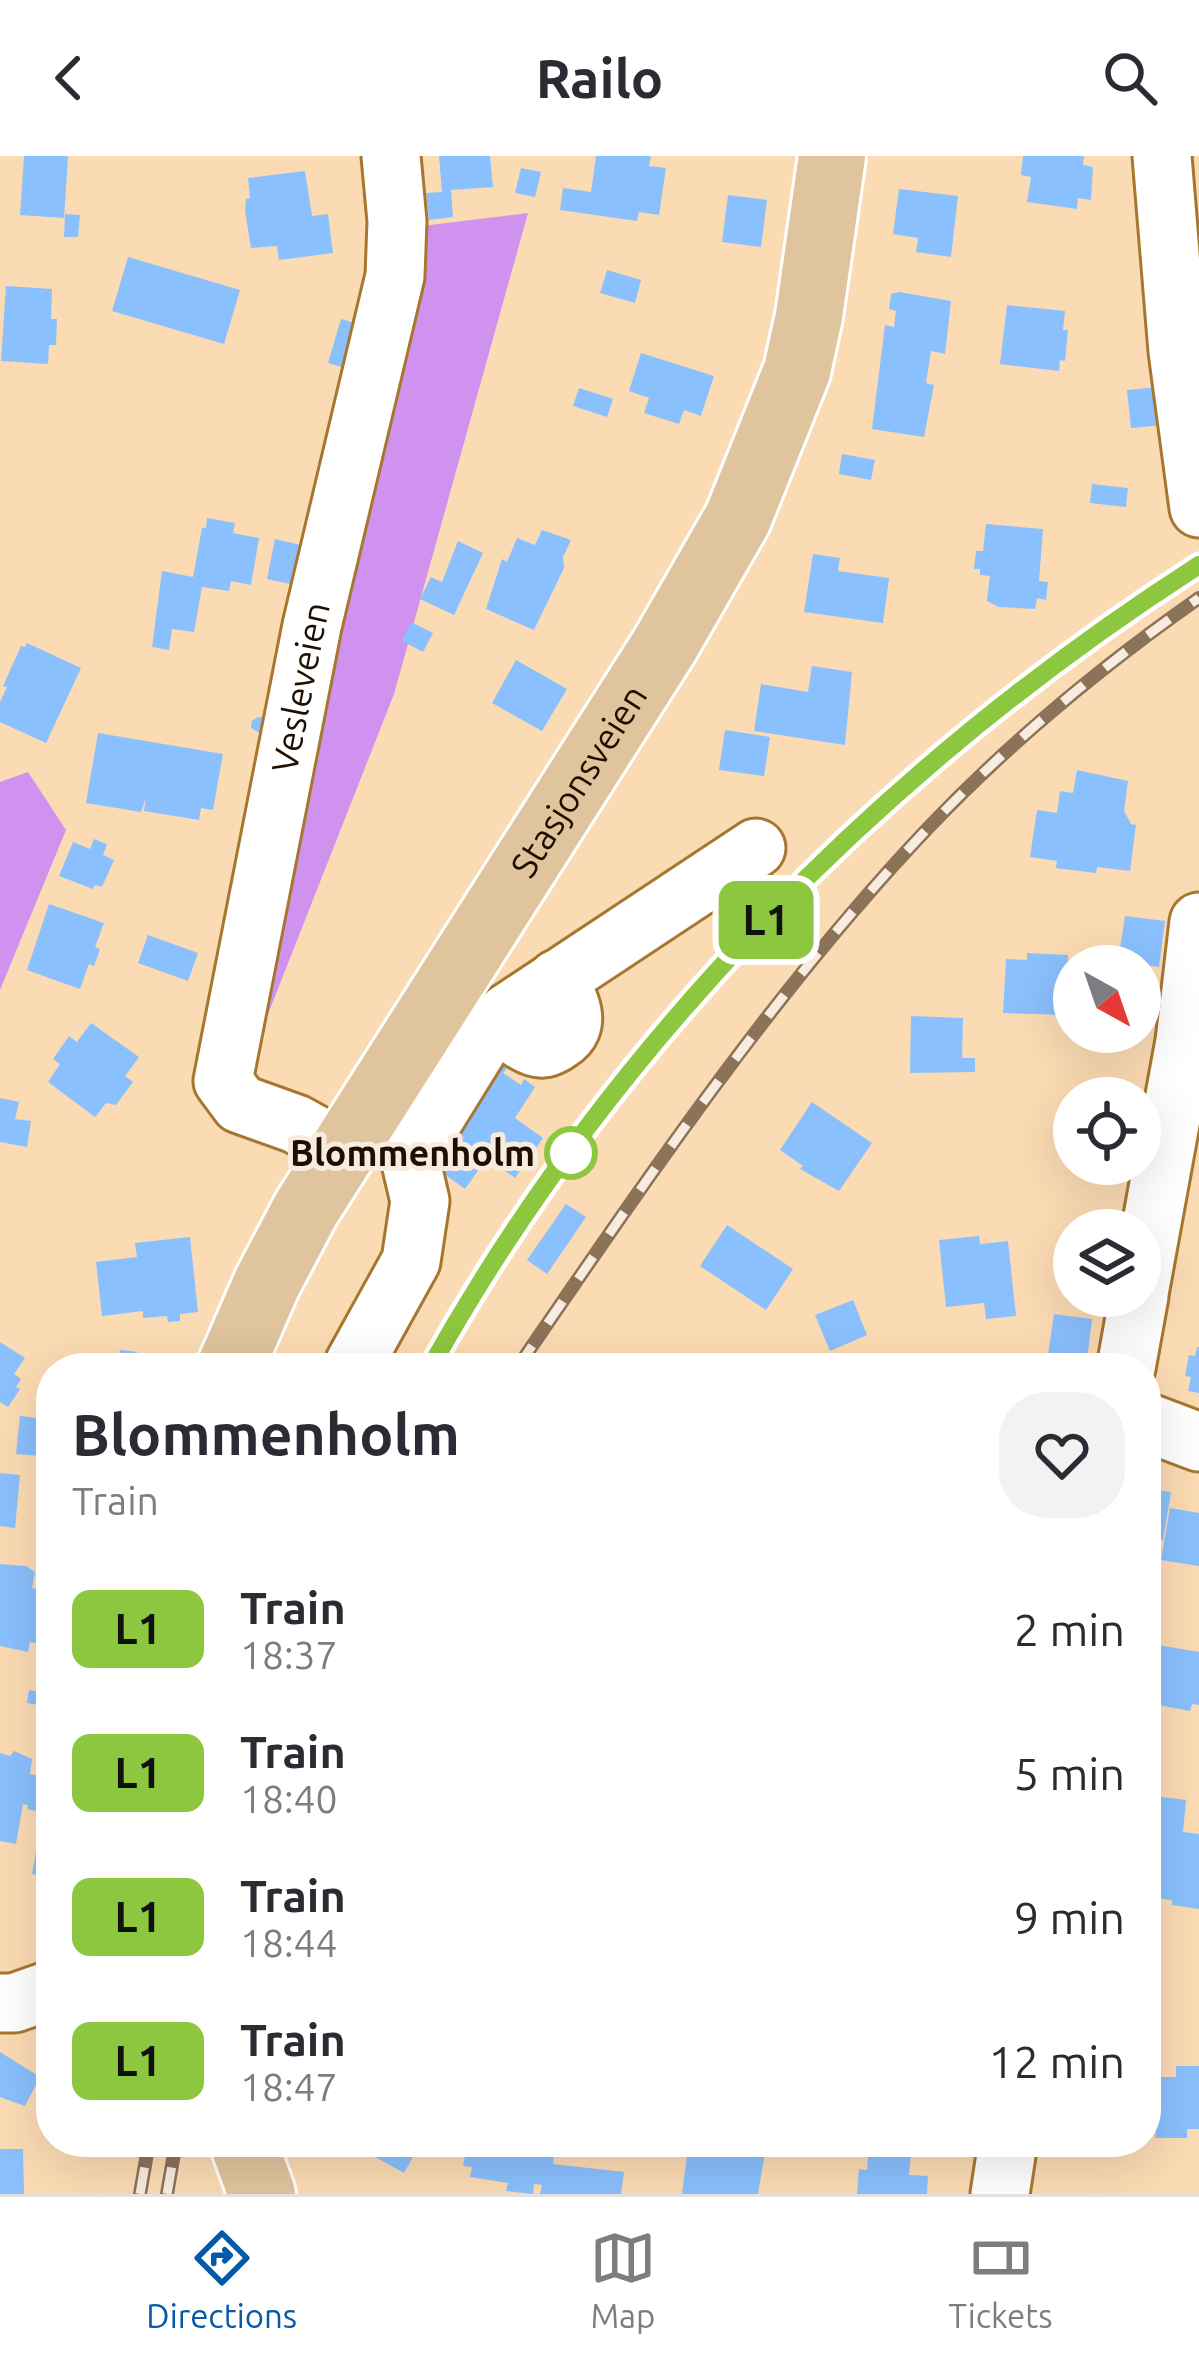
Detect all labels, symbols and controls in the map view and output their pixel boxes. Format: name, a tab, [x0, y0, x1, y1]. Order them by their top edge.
icon: back	[36, 45, 102, 111]
icon: search	[1097, 45, 1163, 111]
text: Railo	[536, 48, 663, 108]
street label: Vesleveien	[263, 598, 337, 776]
street label: Stasjonsveien	[502, 677, 654, 884]
line badge: L1	[712, 881, 820, 959]
text: L1	[743, 896, 789, 943]
north arrow	[1053, 945, 1161, 1053]
map controls	[1053, 945, 1161, 1317]
button: locate	[1053, 1077, 1161, 1185]
marker: Blommenholm	[546, 1128, 596, 1178]
place label: Blommenholm	[290, 1132, 535, 1173]
button: layers	[1053, 1209, 1161, 1317]
button: heart	[999, 1392, 1125, 1518]
text: Blommenholm	[72, 1402, 460, 1466]
text: Train	[72, 1479, 159, 1522]
text: Train	[240, 1582, 346, 1633]
text: 2 min	[1014, 1604, 1125, 1655]
text: L1	[115, 1605, 161, 1652]
text: 18:37	[240, 1633, 338, 1676]
text: Train	[240, 1726, 346, 1777]
text: 5 min	[1014, 1748, 1125, 1799]
text: L1	[115, 1749, 161, 1796]
text: 18:40	[240, 1777, 338, 1820]
text: Train	[240, 1870, 346, 1921]
text: 9 min	[1014, 1892, 1125, 1943]
text: L1	[115, 1893, 161, 1940]
text: 18:44	[240, 1921, 338, 1964]
text: Train	[240, 2014, 346, 2065]
text: 12 min	[988, 2036, 1125, 2087]
text: L1	[115, 2037, 161, 2084]
text: 18:47	[240, 2065, 338, 2108]
tab: Directions	[146, 2225, 297, 2334]
tab: Map	[590, 2225, 656, 2334]
tab: Tickets	[949, 2225, 1053, 2334]

